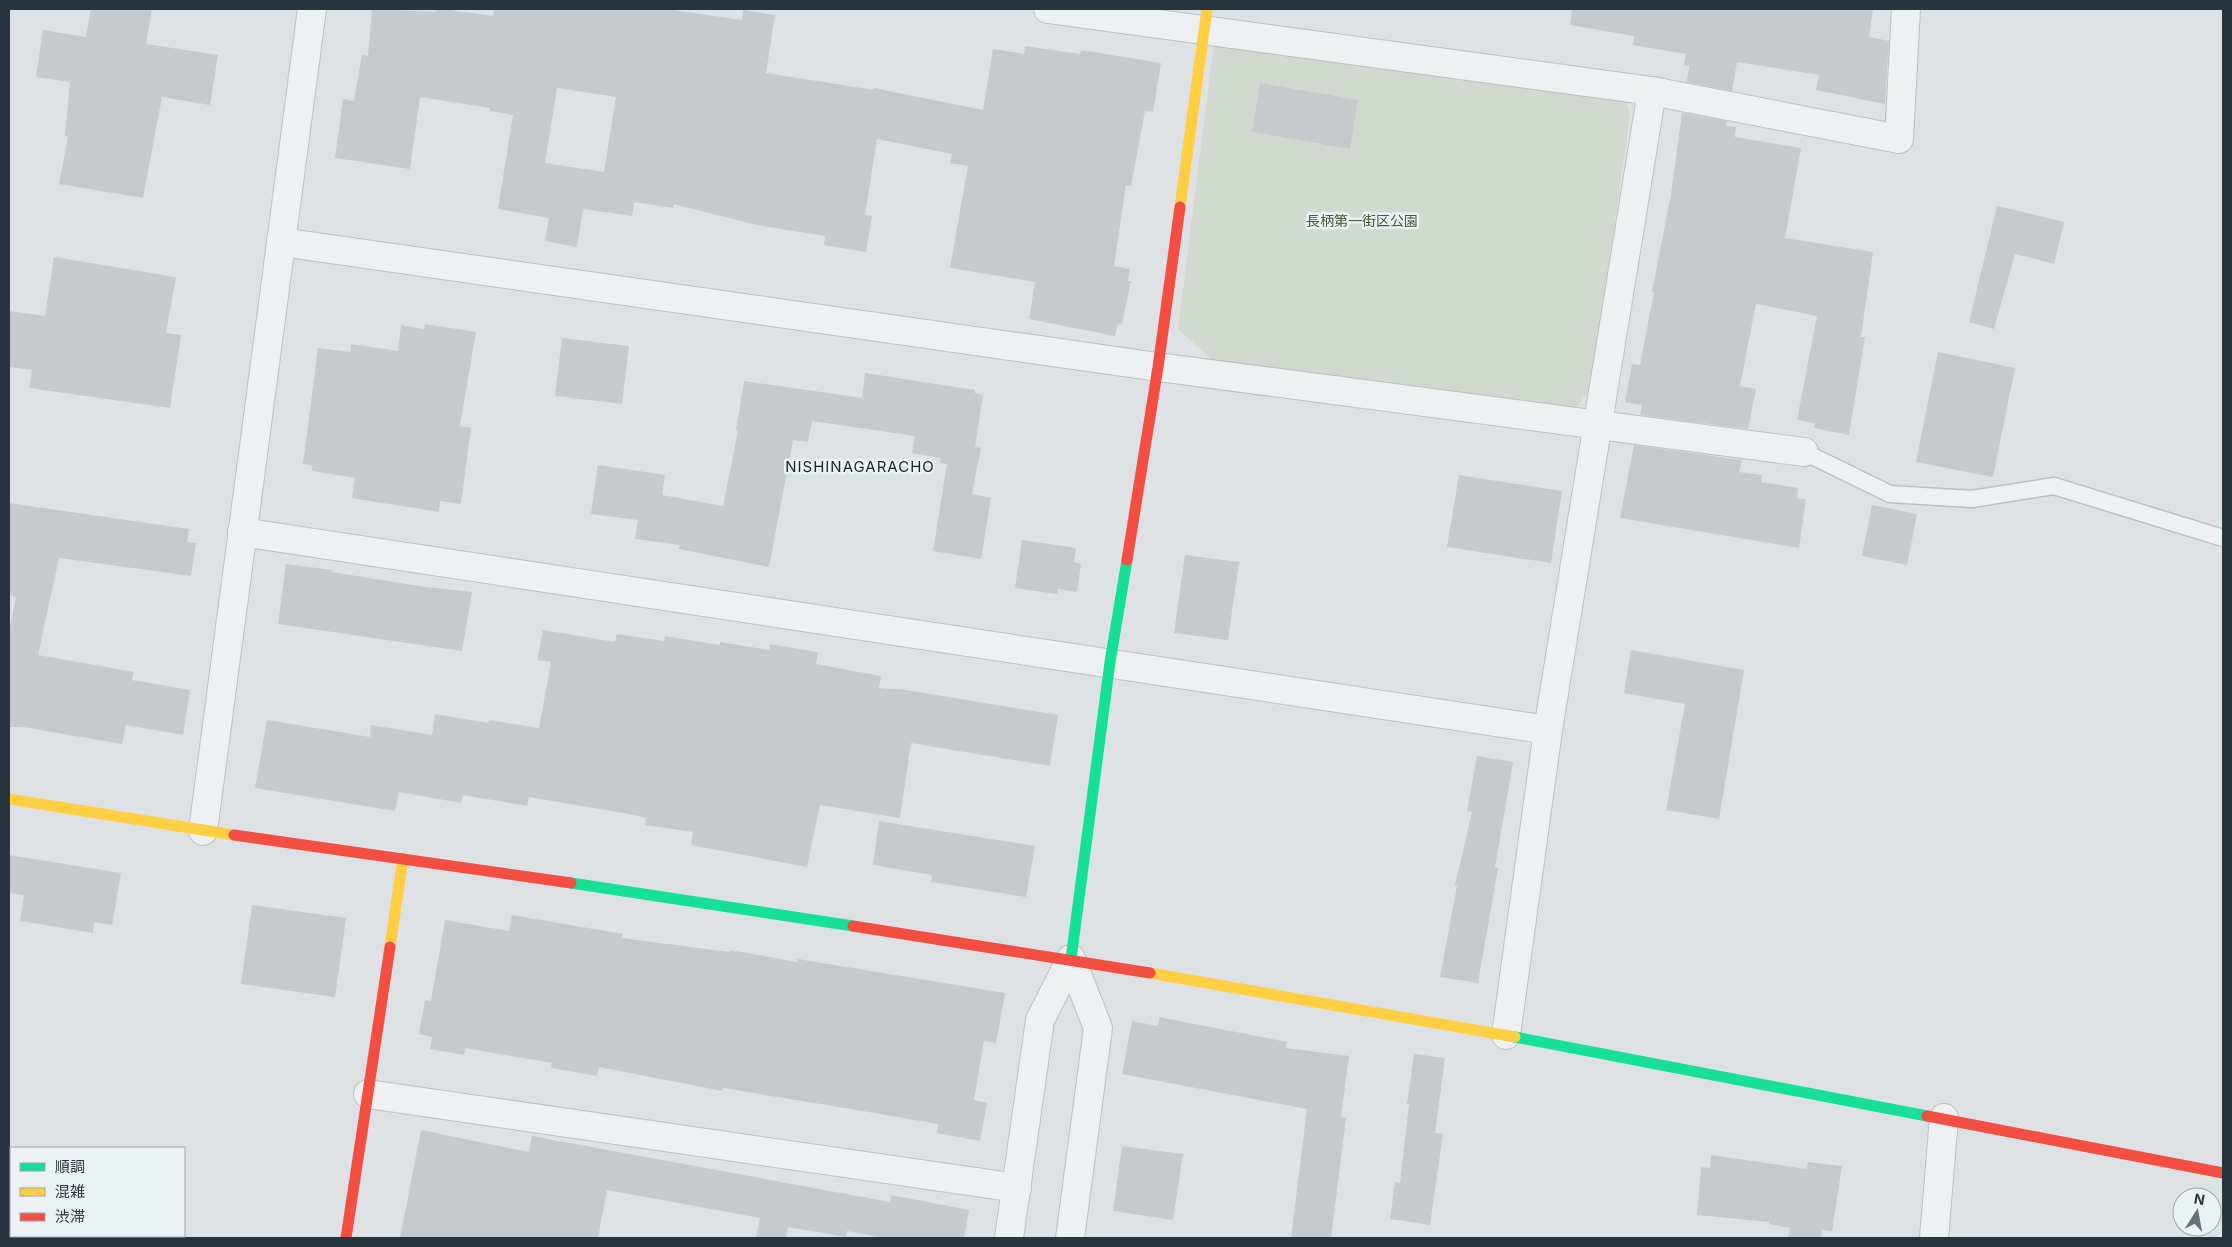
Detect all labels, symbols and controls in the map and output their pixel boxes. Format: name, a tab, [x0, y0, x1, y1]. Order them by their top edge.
park label: 長柄第一街区公園	[1306, 212, 1418, 229]
district label: NISHINAGARACHO	[785, 457, 935, 476]
legend	[10, 1147, 185, 1237]
text: 順調	[55, 1157, 85, 1176]
text: 混雑	[55, 1182, 85, 1201]
north arrow	[2172, 1187, 2222, 1237]
text: N	[2193, 1189, 2206, 1208]
text: 渋滞	[55, 1207, 85, 1226]

